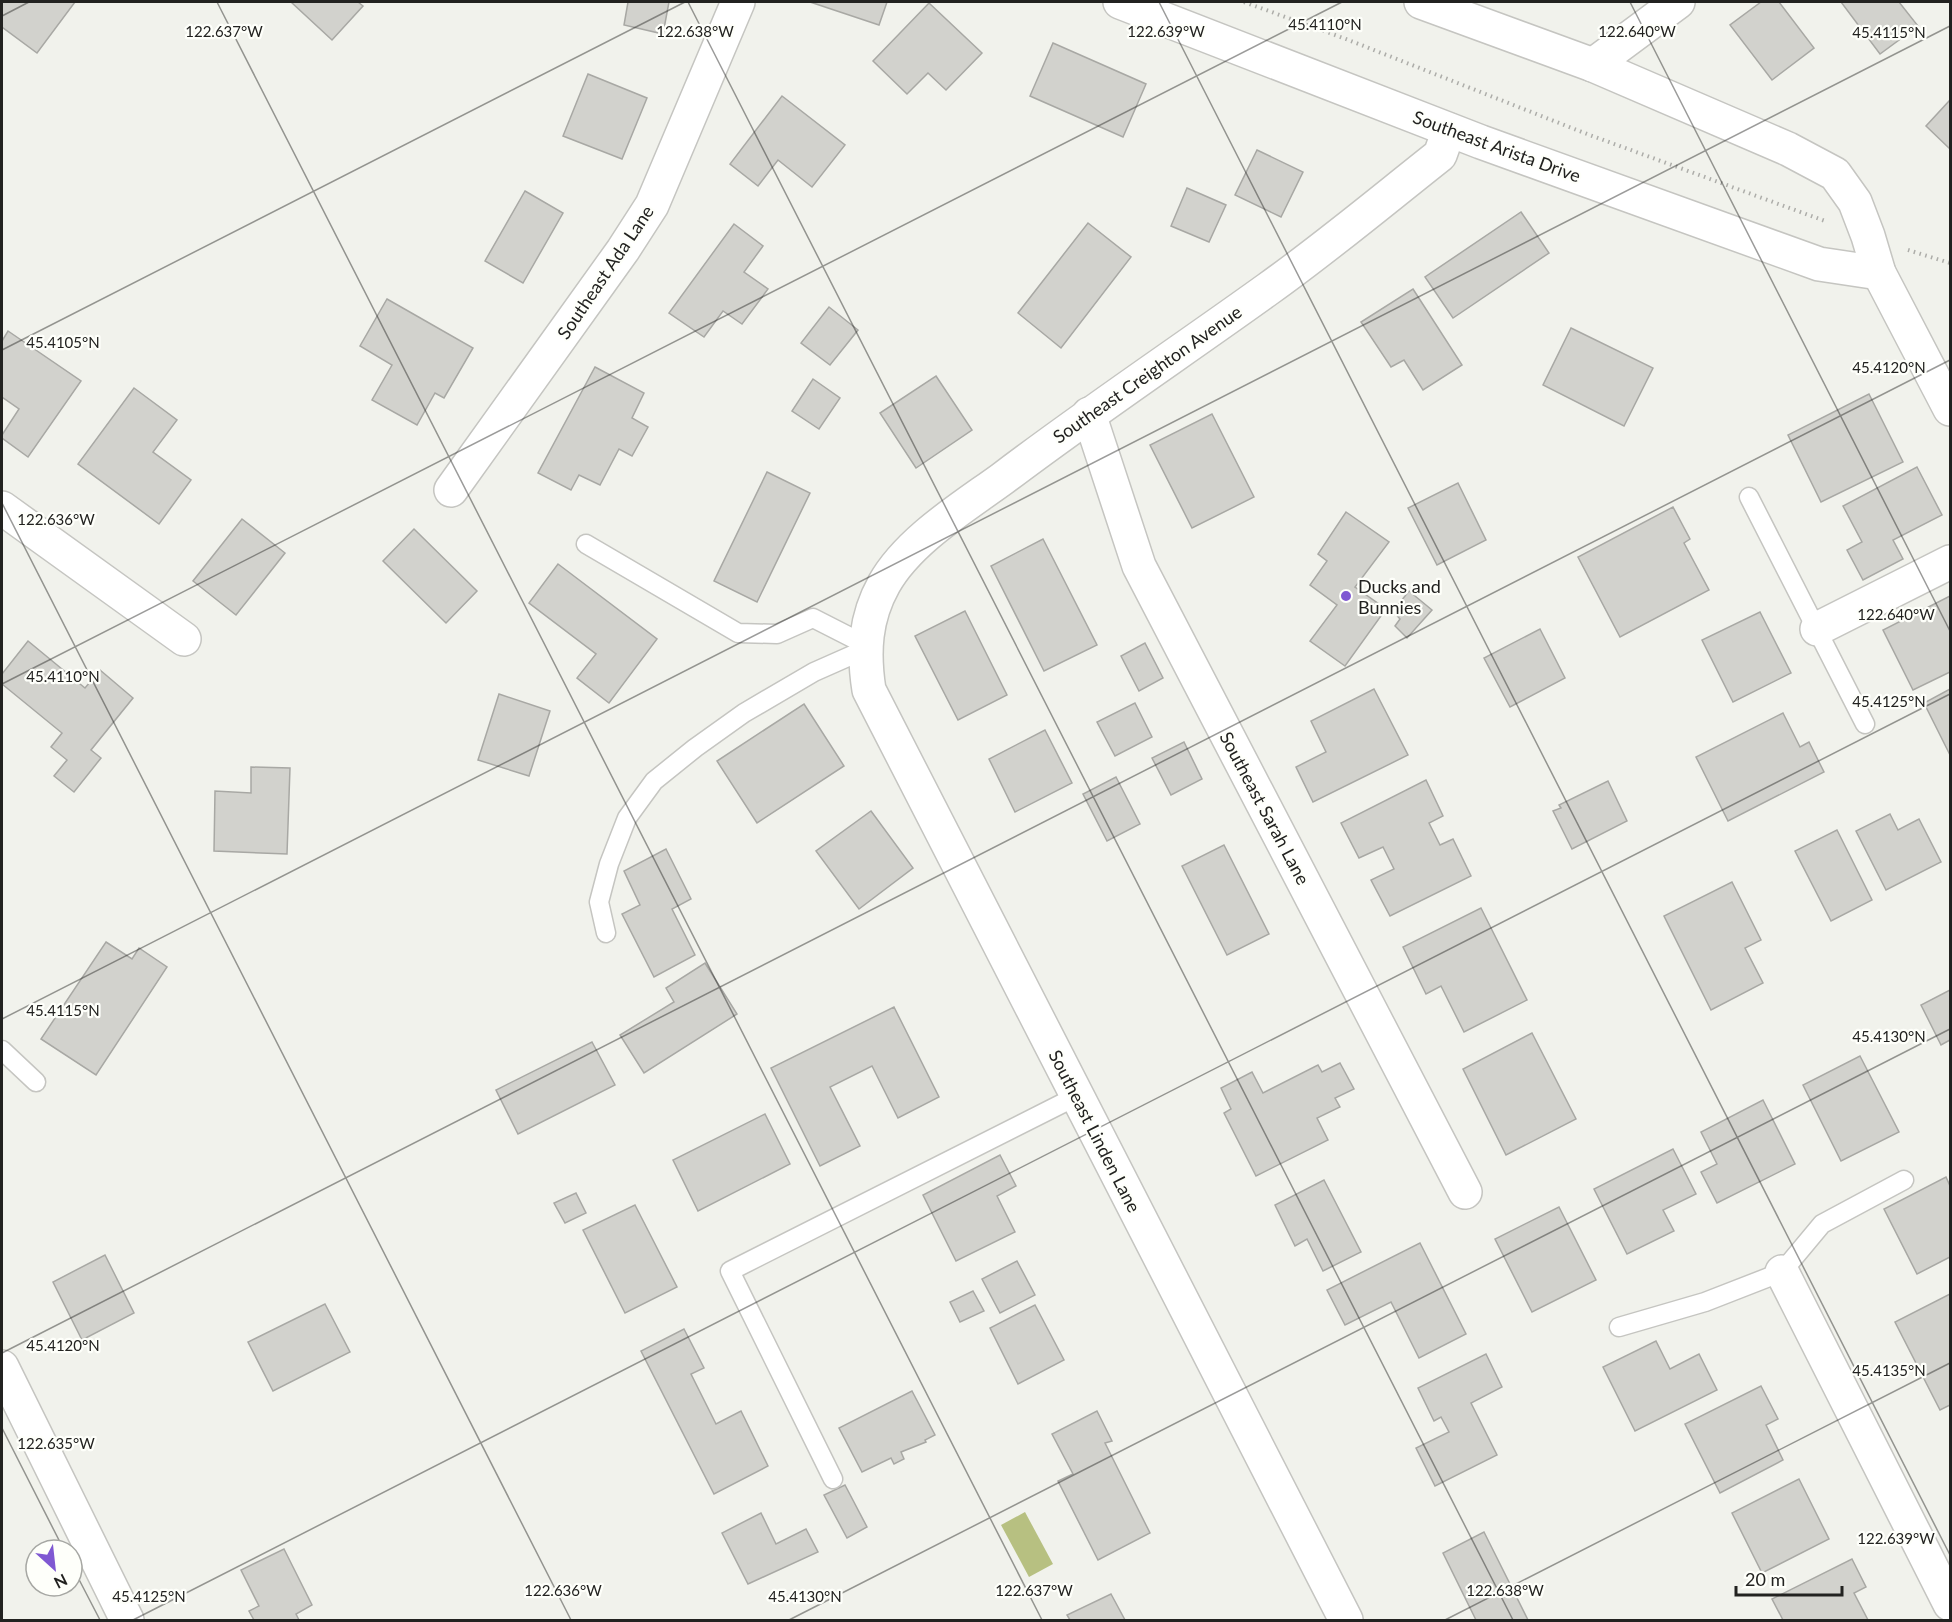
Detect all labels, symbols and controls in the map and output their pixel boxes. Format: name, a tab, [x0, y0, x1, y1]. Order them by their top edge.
text: 45.4110°N	[1288, 15, 1362, 33]
text: 122.637°W	[185, 22, 263, 40]
text: 122.638°W	[656, 22, 734, 40]
text: 122.639°W	[1127, 22, 1205, 40]
text: 122.640°W	[1598, 22, 1676, 40]
text: 45.4115°N	[1852, 23, 1926, 41]
street label: Southeast Arista Drive	[1410, 105, 1584, 187]
street label: Southeast Ada Lane	[552, 201, 658, 343]
street label: Southeast Creighton Avenue	[1048, 300, 1246, 448]
text: 45.4105°N	[26, 333, 100, 351]
text: 45.4120°N	[1852, 358, 1926, 376]
text: 122.636°W	[17, 510, 95, 528]
place label: Ducks and Bunnies	[1358, 575, 1441, 618]
marker: Ducks and Bunnies	[1339, 589, 1353, 603]
text: 122.640°W	[1857, 605, 1935, 623]
text: 45.4110°N	[26, 667, 100, 685]
text: 45.4125°N	[1852, 692, 1926, 710]
street label: Southeast Sarah Lane	[1215, 728, 1315, 888]
text: 45.4115°N	[26, 1001, 100, 1019]
text: 45.4130°N	[1852, 1027, 1926, 1045]
street label: Southeast Linden Lane	[1044, 1046, 1146, 1216]
text: 45.4120°N	[26, 1336, 100, 1354]
text: 45.4135°N	[1852, 1361, 1926, 1379]
text: 122.635°W	[17, 1434, 95, 1452]
text: 122.639°W	[1857, 1529, 1935, 1547]
north arrow	[24, 1538, 84, 1598]
scale bar	[1736, 1559, 1842, 1597]
text: 20 m	[1745, 1568, 1785, 1590]
text: N	[51, 1571, 71, 1593]
text: 122.636°W	[524, 1581, 602, 1599]
text: 122.637°W	[995, 1581, 1073, 1599]
text: 122.638°W	[1466, 1581, 1544, 1599]
text: 45.4125°N	[112, 1587, 186, 1605]
text: 45.4130°N	[768, 1587, 842, 1605]

